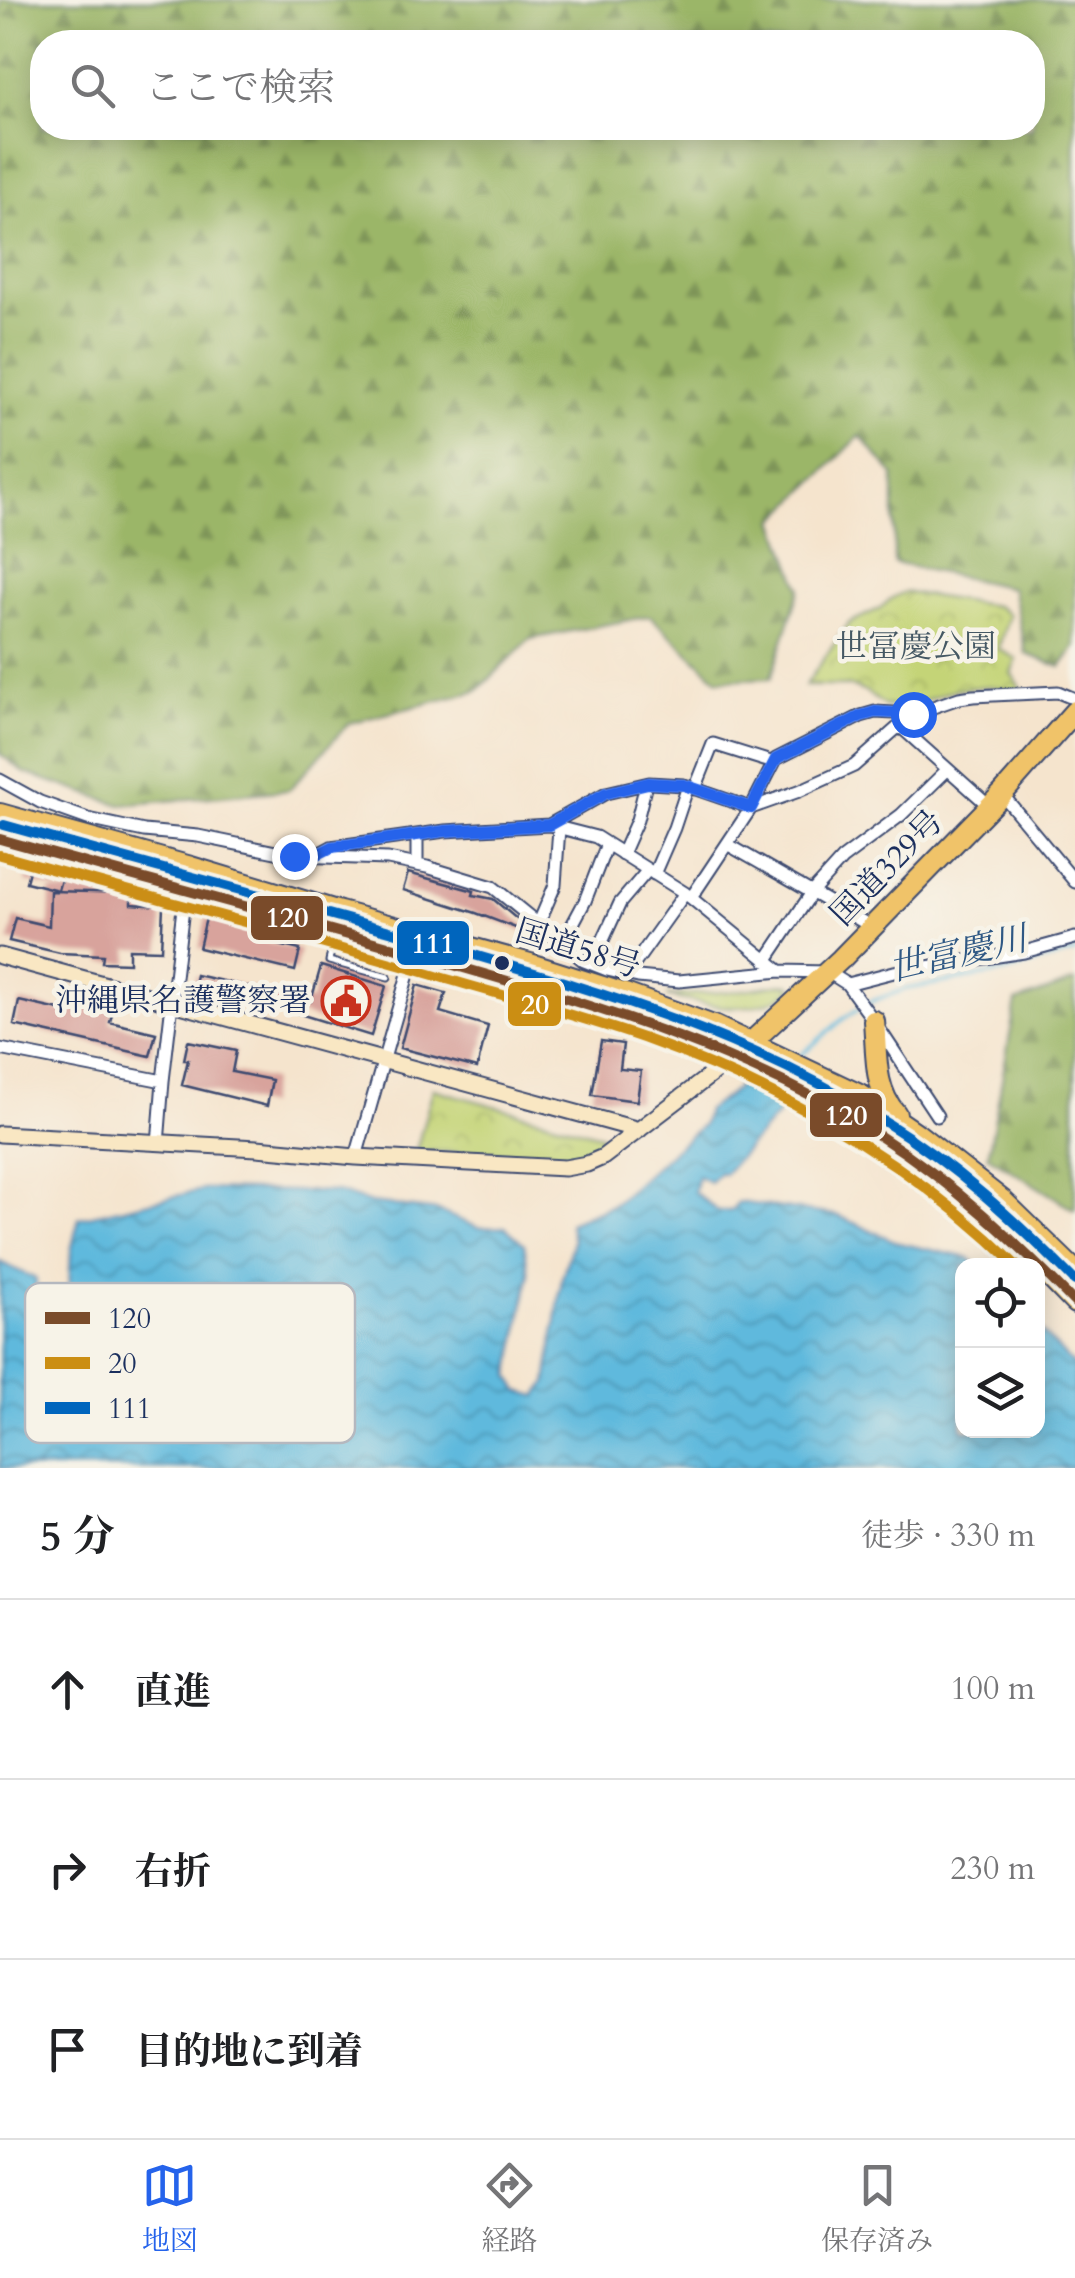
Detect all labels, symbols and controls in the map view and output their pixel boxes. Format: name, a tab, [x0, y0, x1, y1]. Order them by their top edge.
search box	[30, 30, 1045, 140]
icon: search	[65, 58, 120, 113]
text: ここで検索	[145, 62, 335, 114]
park label: 世冨慶公園	[836, 625, 996, 669]
route start	[891, 692, 937, 738]
street label: 国道329号	[821, 800, 953, 936]
route end	[272, 834, 318, 880]
line badge: 120	[249, 894, 325, 942]
text: 120	[265, 899, 309, 937]
street label: 国道58号	[510, 909, 646, 989]
water label: 世富慶川	[884, 914, 1035, 993]
line badge: 111	[395, 919, 471, 967]
text: 111	[411, 925, 455, 963]
unlabelled marker	[492, 953, 512, 973]
public building icon: 沖縄県名護警察署	[320, 975, 372, 1027]
place label: 沖縄県名護警察署	[55, 979, 311, 1023]
line badge: 20	[506, 980, 563, 1028]
text: 20	[521, 986, 549, 1024]
line badge: 120	[808, 1091, 884, 1139]
text: 120	[824, 1097, 868, 1135]
map controls	[955, 1258, 1045, 1438]
button: locate	[955, 1258, 1045, 1348]
legend	[25, 1283, 355, 1443]
text: 120	[108, 1300, 151, 1338]
text: 20	[108, 1345, 137, 1383]
button: layers	[955, 1348, 1045, 1438]
text: 111	[108, 1390, 151, 1428]
text: 5 分	[40, 1508, 115, 1565]
text: 徒歩 · 330 m	[861, 1514, 1035, 1558]
icon: ahead	[40, 1662, 95, 1717]
text: 直進	[135, 1666, 211, 1718]
text: 100 m	[950, 1667, 1035, 1711]
icon: right	[40, 1842, 95, 1897]
text: 右折	[135, 1846, 211, 1898]
text: 230 m	[950, 1847, 1035, 1891]
icon: arrive	[40, 2022, 95, 2077]
text: 目的地に到着	[135, 2026, 363, 2078]
tab: 地図	[142, 2158, 198, 2260]
tab: 経路	[481, 2158, 537, 2260]
tab: 保存済み	[821, 2158, 933, 2260]

